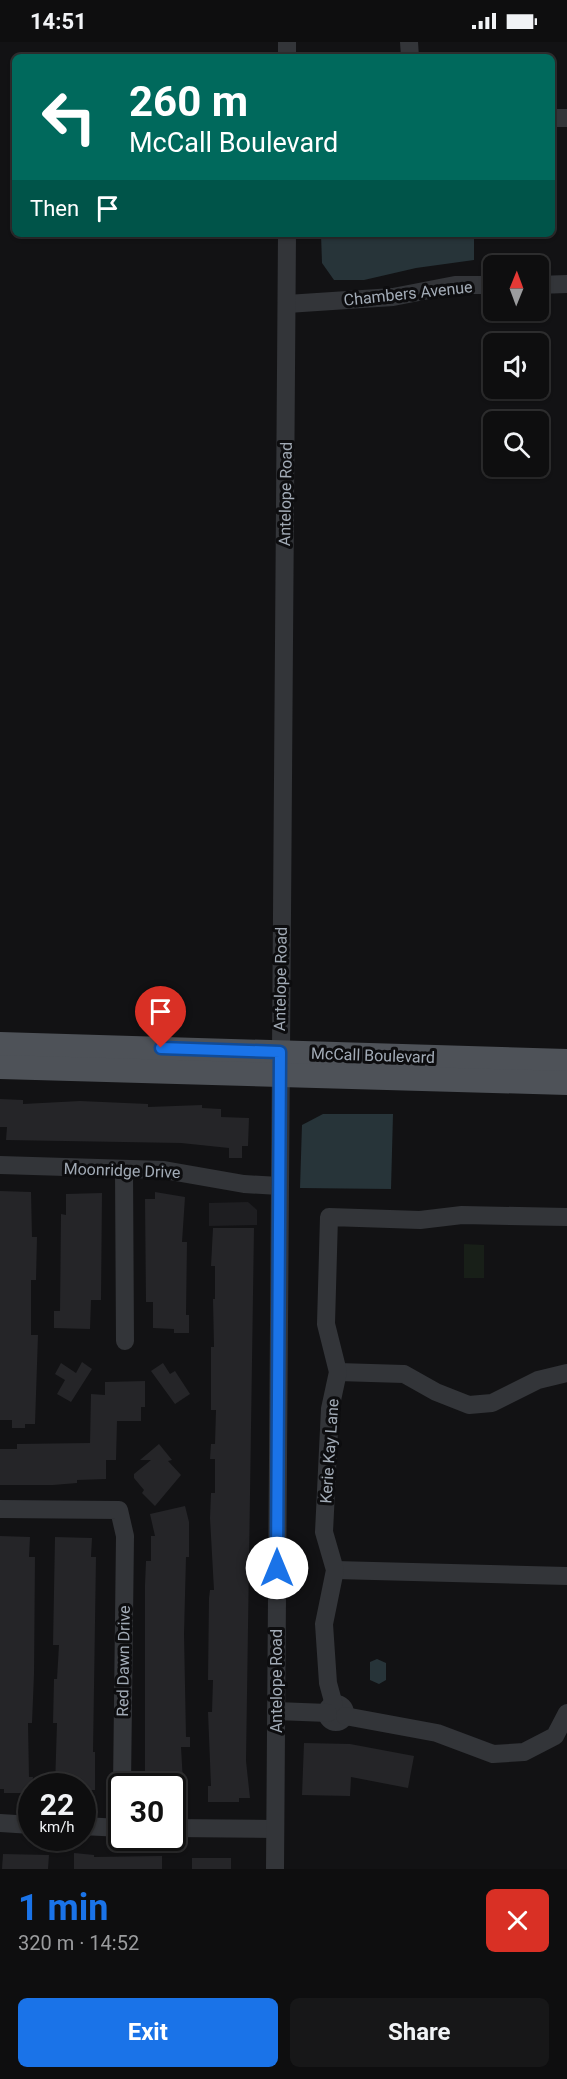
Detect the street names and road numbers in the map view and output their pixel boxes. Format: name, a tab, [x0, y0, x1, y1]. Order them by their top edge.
street label: Chambers Avenue	[343, 277, 473, 310]
street label: Antelope Road	[275, 442, 296, 546]
street label: Antelope Road	[270, 927, 291, 1031]
street label: McCall Boulevard	[311, 1044, 435, 1067]
street label: Moonridge Drive	[63, 1159, 181, 1182]
street label: Kerie Kay Lane	[316, 1398, 343, 1504]
street label: Red Dawn Drive	[113, 1605, 134, 1717]
street label: Antelope Road	[267, 1629, 286, 1733]

